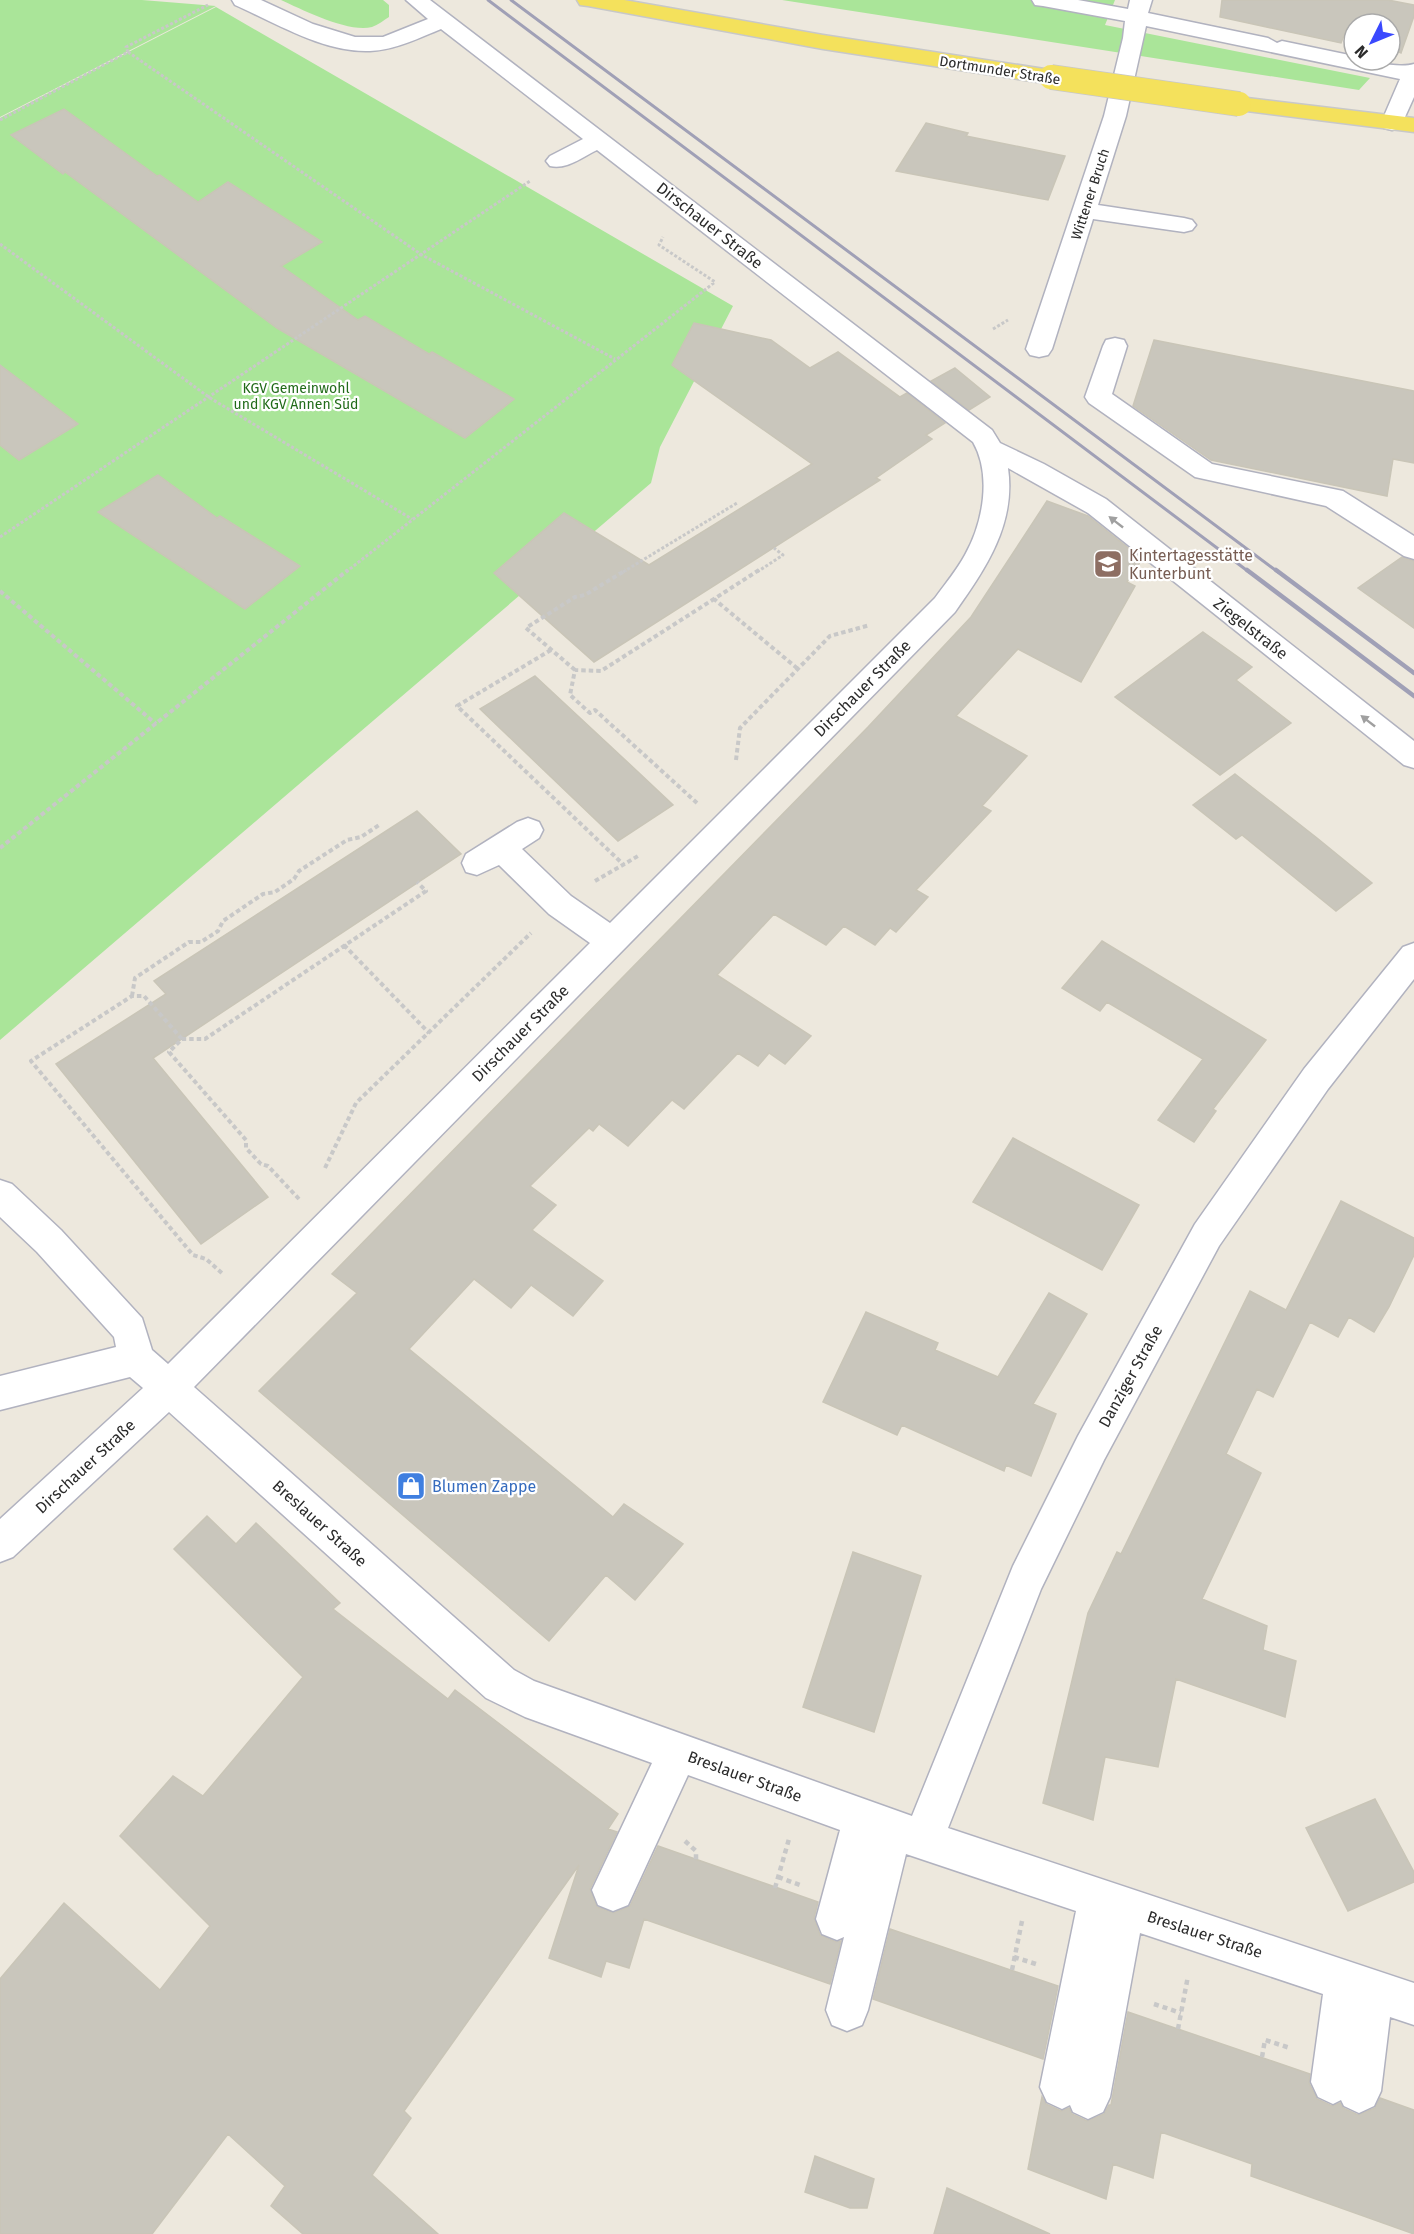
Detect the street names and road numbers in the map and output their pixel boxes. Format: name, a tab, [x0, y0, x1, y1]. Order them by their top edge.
street label: Dortmunder Straße	[938, 53, 1062, 88]
street label: Wittener Bruch	[1068, 146, 1113, 242]
street label: Dirschauer Straße	[653, 178, 767, 273]
street label: Ziegelstraße	[1210, 594, 1292, 663]
street label: Dirschauer Straße	[810, 636, 915, 741]
street label: Dirschauer Straße	[468, 981, 573, 1086]
street label: Danziger Straße	[1095, 1322, 1166, 1431]
street label: Dirschauer Straße	[32, 1415, 139, 1517]
street label: Breslauer Straße	[269, 1476, 371, 1571]
street label: Breslauer Straße	[685, 1747, 805, 1806]
street label: Breslauer Straße	[1145, 1907, 1265, 1962]

